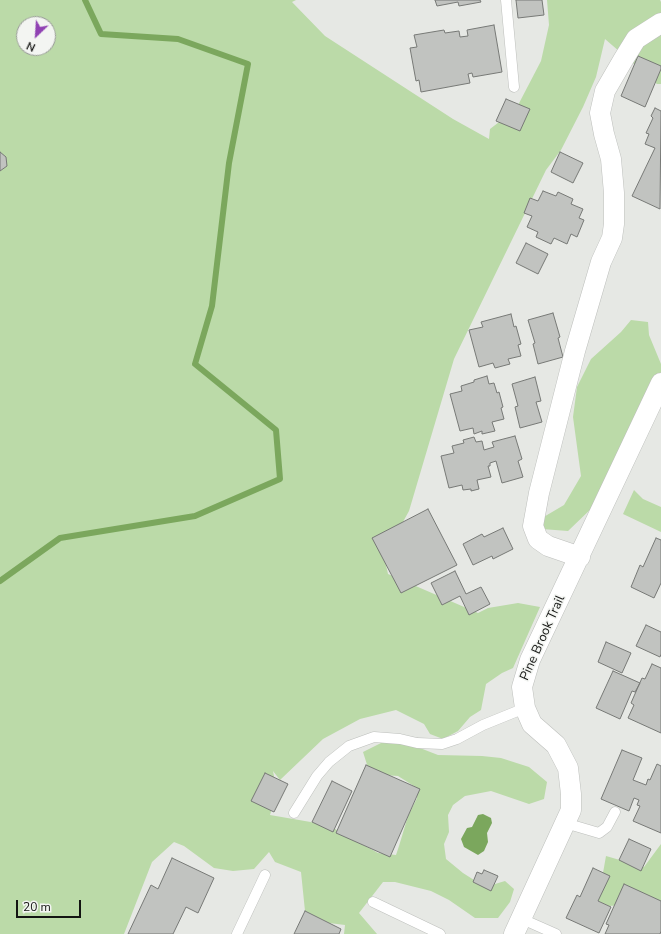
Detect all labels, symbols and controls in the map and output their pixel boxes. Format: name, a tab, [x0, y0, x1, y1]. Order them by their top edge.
north arrow	[16, 16, 56, 56]
text: N	[24, 38, 38, 55]
street label: Pine Brook Trail	[517, 593, 569, 683]
scale bar	[18, 892, 83, 918]
text: 20 m	[23, 899, 51, 915]

